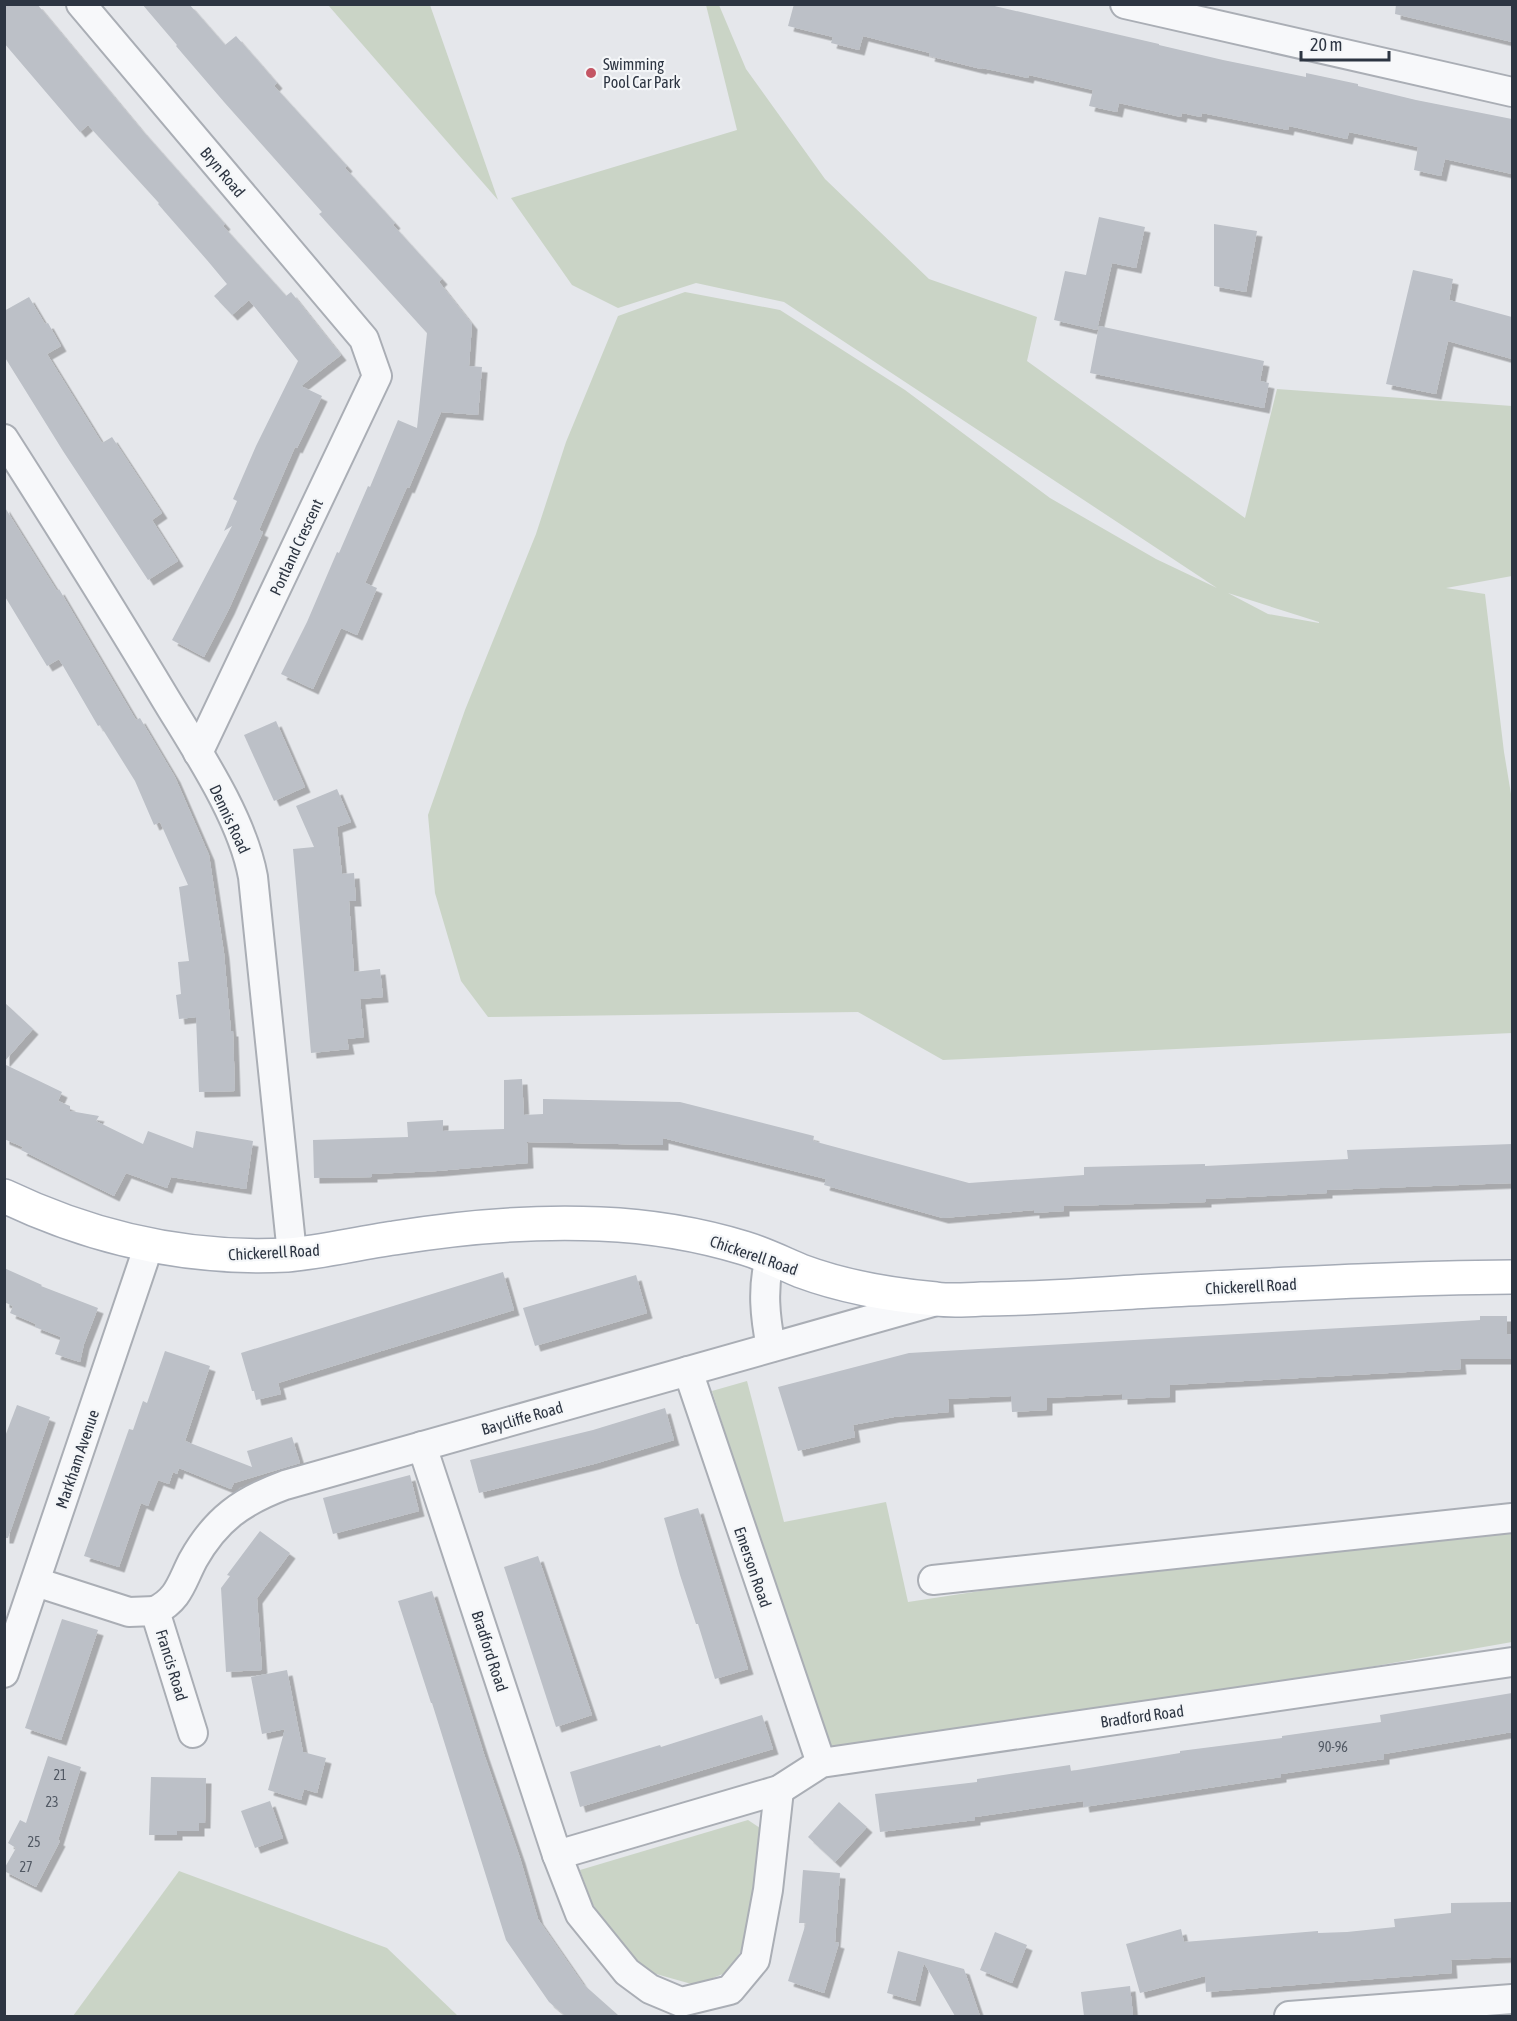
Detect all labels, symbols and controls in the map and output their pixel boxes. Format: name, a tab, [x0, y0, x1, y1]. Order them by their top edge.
scale bar	[1301, 24, 1390, 62]
text: 20 m	[1310, 34, 1342, 55]
place label: Swimming Pool Car Park	[603, 55, 680, 91]
marker: Swimming Pool Car Park	[584, 66, 598, 80]
street label: Bryn Road	[196, 143, 249, 201]
street label: Portland Crescent	[266, 496, 326, 598]
street label: Dennis Road	[206, 782, 254, 856]
street label: Chickerell Road	[708, 1232, 800, 1278]
street label: Chickerell Road	[228, 1241, 320, 1263]
street label: Chickerell Road	[1205, 1275, 1297, 1297]
street label: Baycliffe Road	[479, 1398, 565, 1439]
street label: Markham Avenue	[52, 1407, 102, 1511]
street label: Emerson Road	[731, 1524, 775, 1610]
street label: Bradford Road	[468, 1608, 512, 1694]
street label: Francis Road	[153, 1627, 191, 1703]
street label: Bradford Road	[1099, 1701, 1185, 1731]
house number: 90-96	[1318, 1739, 1348, 1755]
house number: 21	[53, 1767, 67, 1783]
house number: 23	[45, 1794, 59, 1810]
house number: 25	[27, 1834, 41, 1850]
house number: 27	[19, 1859, 33, 1875]

